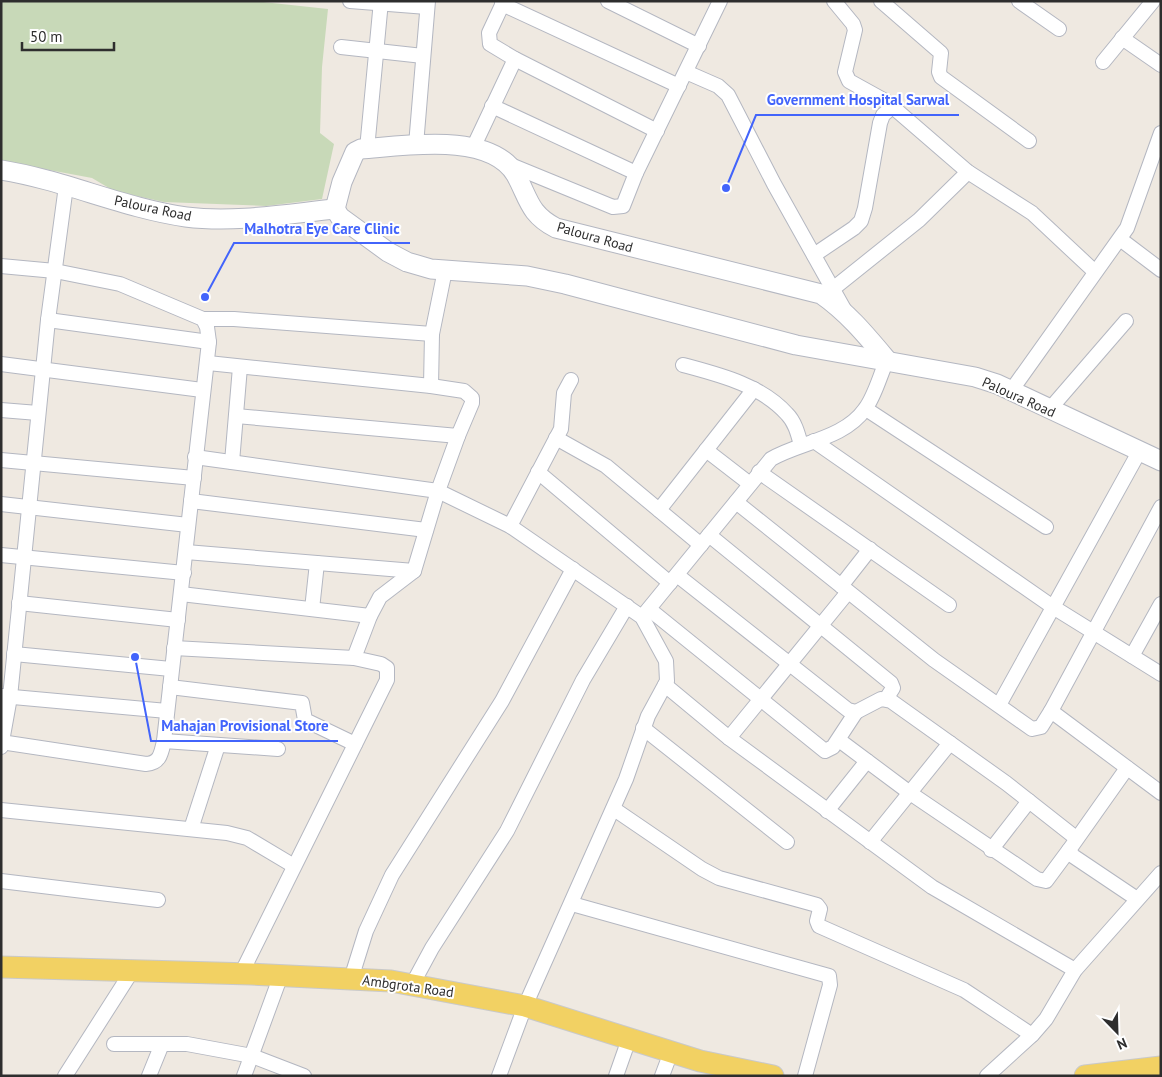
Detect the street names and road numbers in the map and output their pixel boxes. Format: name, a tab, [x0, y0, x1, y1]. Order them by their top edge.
street label: Paloura Road	[113, 191, 193, 225]
street label: Paloura Road	[555, 218, 635, 256]
street label: Paloura Road	[979, 373, 1059, 421]
street label: Ambgrota Road	[361, 971, 455, 1001]

